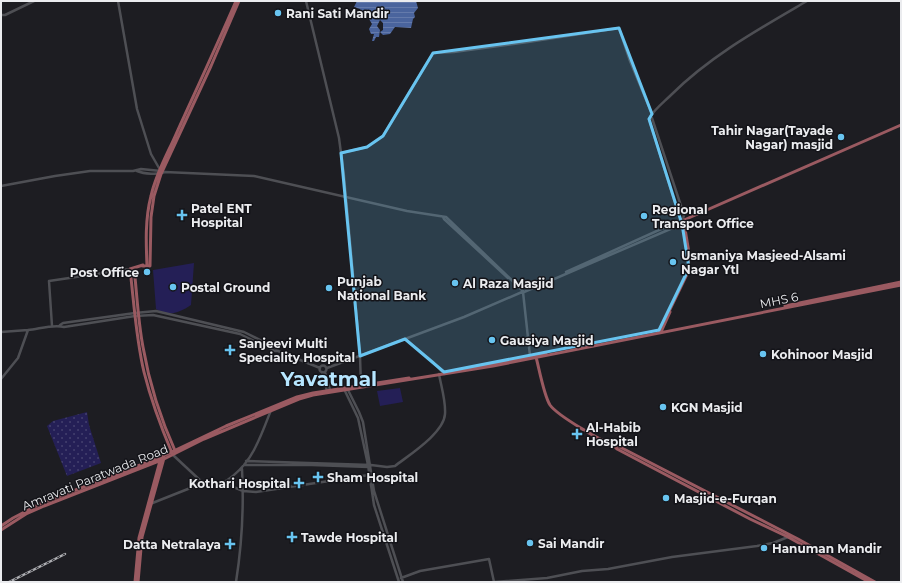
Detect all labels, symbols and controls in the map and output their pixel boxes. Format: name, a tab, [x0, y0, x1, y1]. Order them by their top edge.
place label: Rani Sati Mandir	[286, 6, 389, 21]
marker: Rani Sati Mandir	[273, 8, 283, 18]
place label: Tahir Nagar(Tayade Nagar) masjid	[711, 123, 833, 152]
marker: Tahir Nagar(Tayade Nagar) masjid	[836, 132, 846, 142]
place label: Patel ENT Hospital	[191, 201, 252, 230]
place label: Regional Transport Office	[652, 202, 754, 231]
marker: Patel ENT Hospital	[176, 209, 188, 221]
marker: Regional Transport Office	[639, 211, 649, 221]
place label: Usmaniya Masjeed-Alsami Nagar Ytl	[681, 248, 846, 277]
marker: Usmaniya Masjeed-Alsami Nagar Ytl	[668, 257, 678, 267]
place label: Post Office	[70, 265, 139, 280]
marker: Post Office	[142, 267, 152, 277]
place label: Punjab National Bank	[337, 274, 426, 303]
place label: Al Raza Masjid	[462, 276, 554, 291]
marker: Al Raza Masjid	[450, 278, 460, 288]
place label: Postal Ground	[181, 280, 270, 295]
marker: Postal Ground	[168, 282, 178, 292]
marker: Punjab National Bank	[324, 283, 334, 293]
street label: MHS 6	[758, 289, 800, 311]
place label: Gausiya Masjid	[500, 333, 593, 348]
marker: Gausiya Masjid	[487, 335, 497, 345]
place label: Sanjeevi Multi Speciality Hospital	[239, 336, 355, 365]
marker: Sanjeevi Multi Speciality Hospital	[224, 344, 236, 356]
place label: Kohinoor Masjid	[771, 347, 873, 362]
marker: Kohinoor Masjid	[758, 349, 768, 359]
district label: Yavatmal	[280, 367, 377, 391]
place label: KGN Masjid	[671, 400, 743, 415]
marker: KGN Masjid	[658, 402, 668, 412]
place label: Al-Habib Hospital	[585, 420, 641, 449]
marker: Al-Habib Hospital	[571, 428, 583, 440]
street label: Amravati Paratwada Road	[20, 441, 170, 513]
place label: Sham Hospital	[327, 470, 418, 485]
marker: Sham Hospital	[312, 471, 324, 483]
place label: Kothari Hospital	[189, 476, 290, 491]
marker: Kothari Hospital	[293, 477, 305, 489]
place label: Masjid-e-Furqan	[674, 491, 777, 506]
marker: Masjid-e-Furqan	[661, 493, 671, 503]
place label: Tawde Hospital	[301, 530, 398, 545]
marker: Tawde Hospital	[286, 531, 298, 543]
place label: Sai Mandir	[538, 536, 604, 551]
place label: Datta Netralaya	[123, 537, 221, 552]
marker: Datta Netralaya	[224, 538, 236, 550]
marker: Sai Mandir	[525, 538, 535, 548]
place label: Hanuman Mandir	[772, 541, 882, 556]
marker: Hanuman Mandir	[759, 543, 769, 553]

